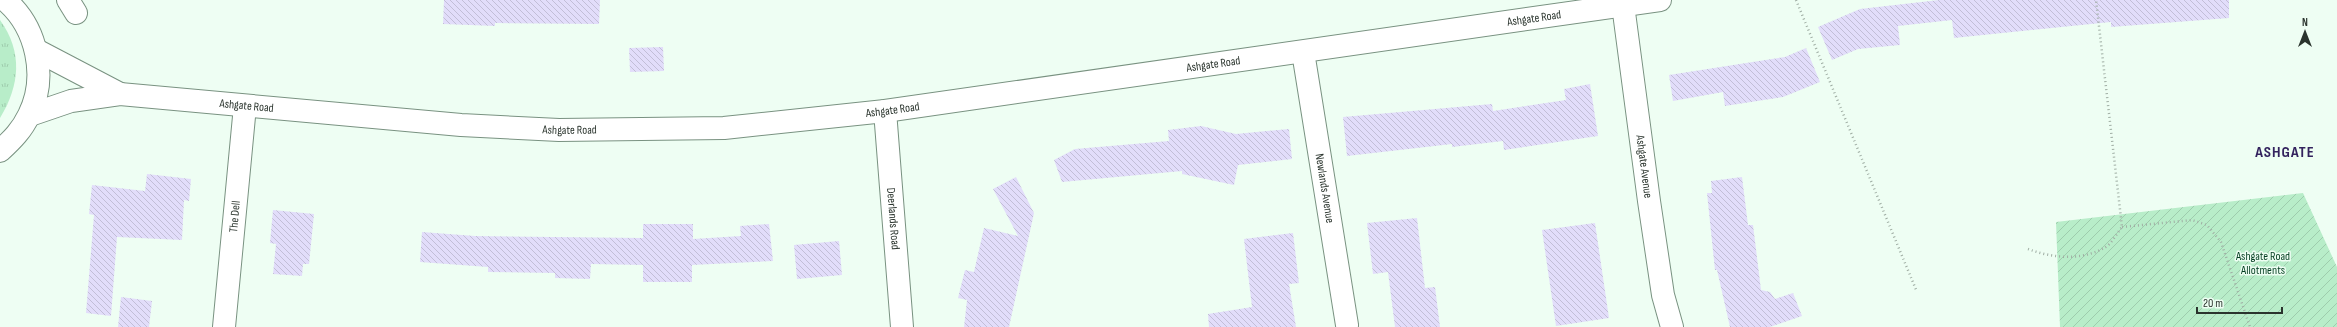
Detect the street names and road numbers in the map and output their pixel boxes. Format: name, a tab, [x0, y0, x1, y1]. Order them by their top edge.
street label: Ashgate Road	[1505, 7, 1562, 30]
street label: Ashgate Road	[1185, 53, 1241, 76]
street label: Ashgate Road	[218, 96, 274, 116]
street label: Ashgate Road	[864, 99, 921, 121]
street label: Ashgate Road	[541, 122, 597, 138]
street label: Ashgate Avenue	[1632, 133, 1656, 199]
street label: Newlands Avenue	[1311, 152, 1337, 224]
street label: Deerlands Road	[883, 187, 903, 250]
street label: The Dell	[226, 200, 244, 233]

